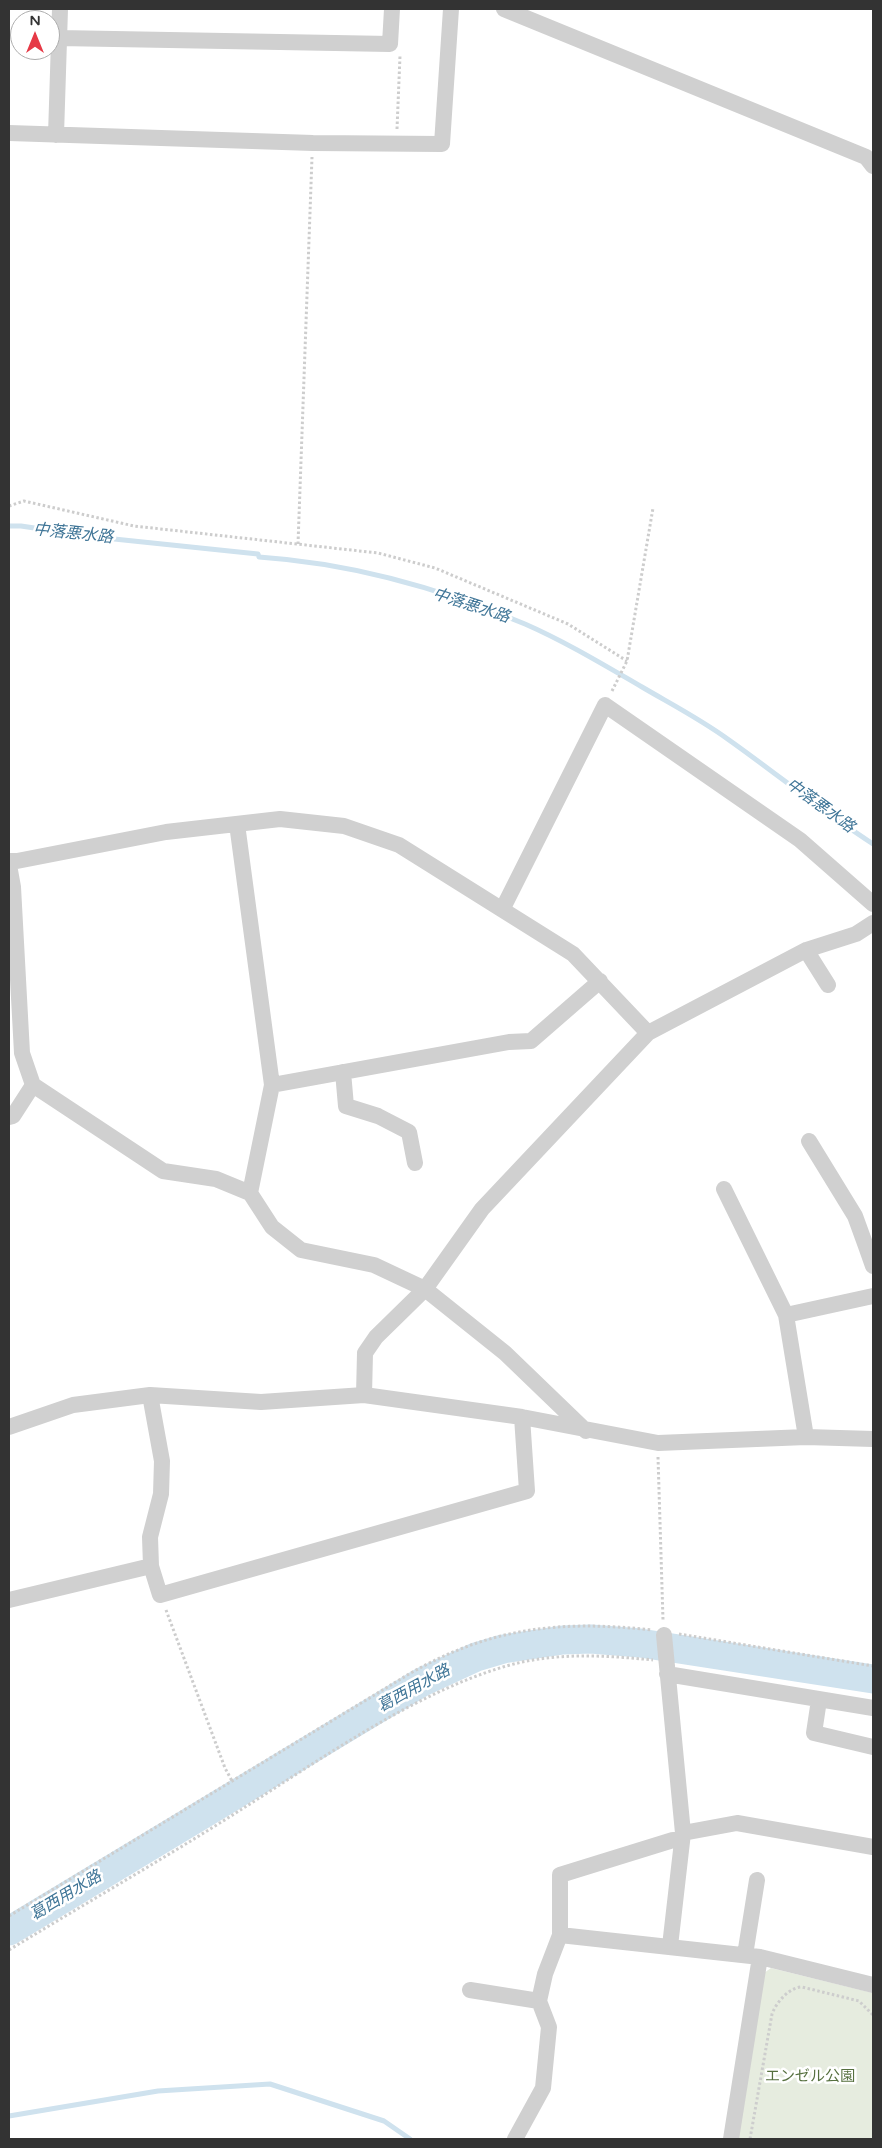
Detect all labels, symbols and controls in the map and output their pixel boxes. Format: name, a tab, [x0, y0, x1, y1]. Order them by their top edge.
north arrow	[10, 10, 60, 60]
text: N	[29, 12, 41, 29]
water label: 中落悪水路	[32, 520, 114, 548]
water label: 中落悪水路	[430, 585, 512, 627]
water label: 中落悪水路	[782, 775, 858, 837]
water label: 葛西用水路	[374, 1661, 454, 1717]
water label: 葛西用水路	[27, 1867, 105, 1925]
park label: エンゼル公園	[765, 2068, 855, 2086]

